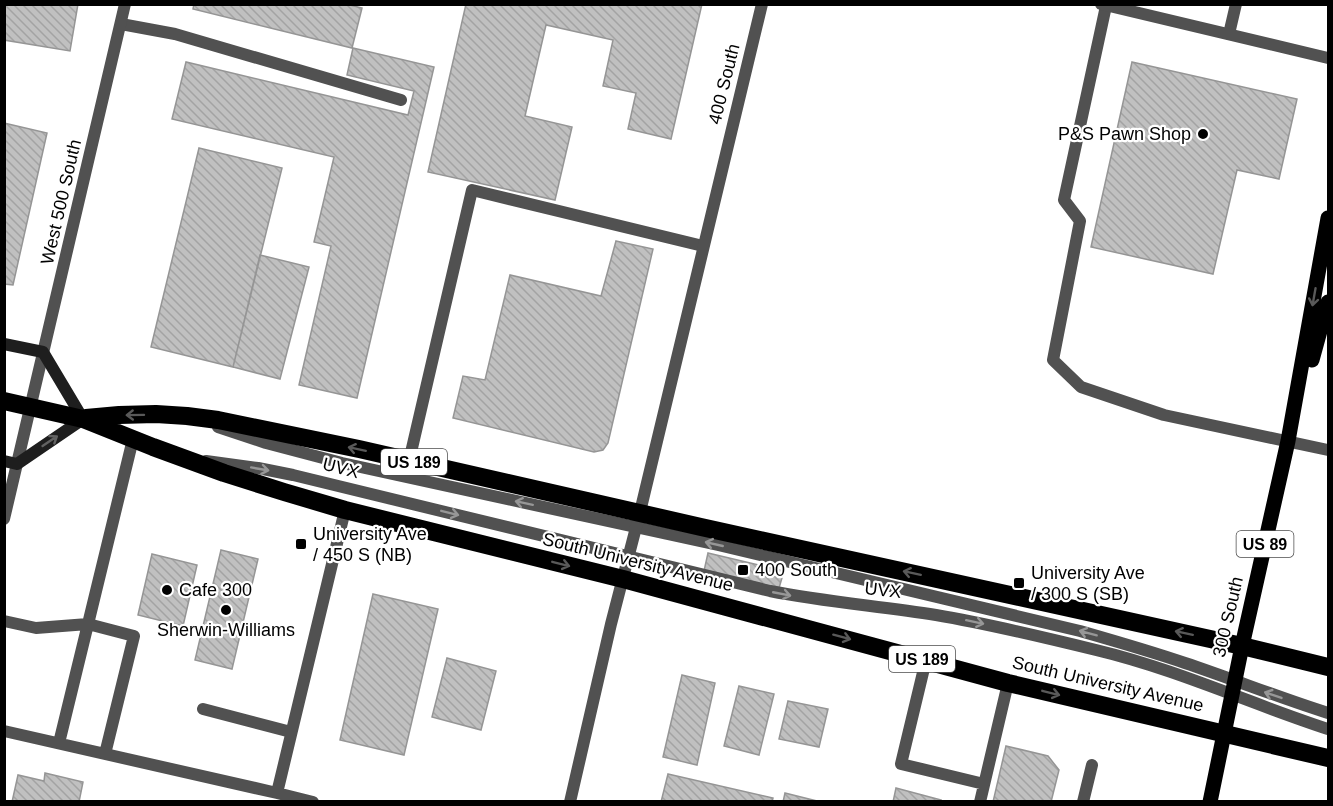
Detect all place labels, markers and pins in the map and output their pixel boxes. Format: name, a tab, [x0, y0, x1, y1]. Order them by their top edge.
place label: P&S Pawn Shop	[1058, 124, 1191, 144]
marker: P&S Pawn Shop	[1196, 127, 1210, 141]
place label: University Ave / 450 S (NB)	[313, 524, 427, 565]
marker: University Ave / 450 S (NB)	[294, 537, 308, 551]
place label: 400 South	[755, 560, 837, 580]
marker: 400 South	[736, 563, 750, 577]
place label: University Ave / 300 S (SB)	[1031, 563, 1145, 604]
marker: University Ave / 300 S (SB)	[1012, 576, 1026, 590]
place label: Cafe 300	[179, 580, 252, 600]
marker: Cafe 300	[160, 583, 174, 597]
marker: Sherwin-Williams	[219, 603, 233, 617]
place label: Sherwin-Williams	[157, 620, 295, 640]

